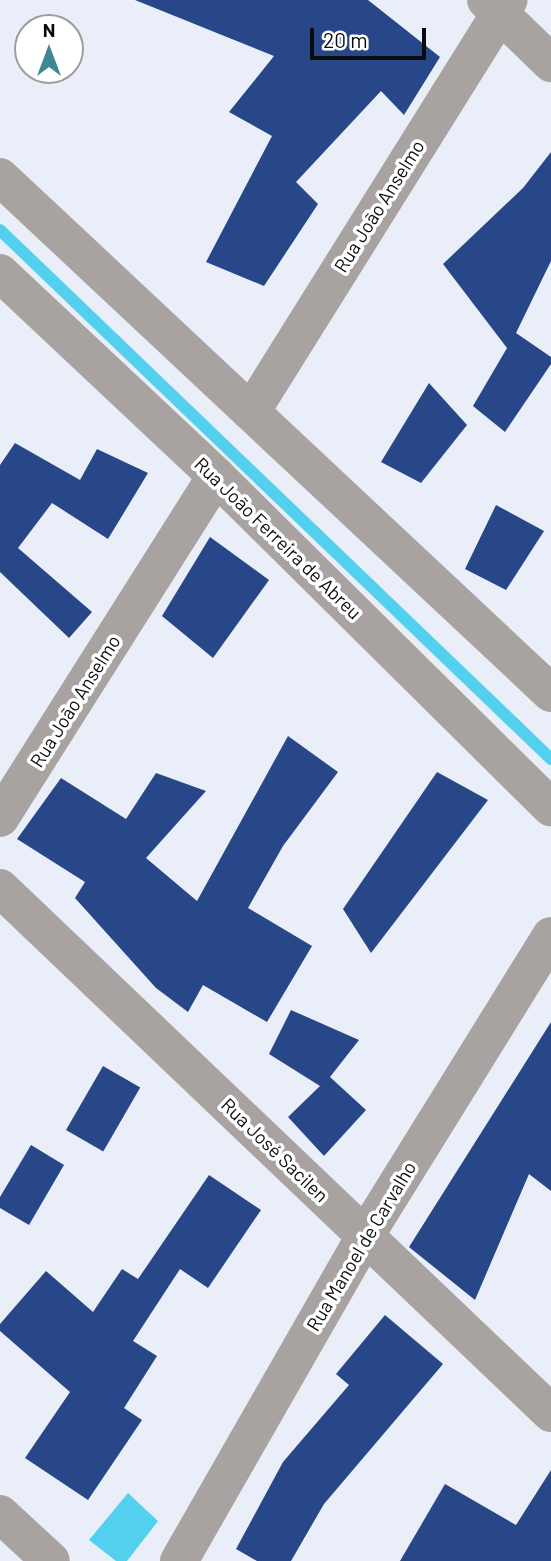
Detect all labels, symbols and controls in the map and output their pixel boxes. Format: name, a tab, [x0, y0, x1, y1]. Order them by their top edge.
north arrow	[14, 14, 84, 84]
scale bar	[313, 14, 428, 58]
text: N	[43, 18, 55, 41]
text: 20 m	[323, 27, 368, 52]
street label: Rua João Anselmo	[329, 136, 429, 276]
street label: Rua João Ferreira de Abreu	[190, 452, 366, 624]
street label: Rua João Anselmo	[25, 631, 125, 771]
street label: Rua José Sacilen	[217, 1093, 333, 1207]
street label: Rua Manoel de Carvalho	[301, 1157, 421, 1335]

